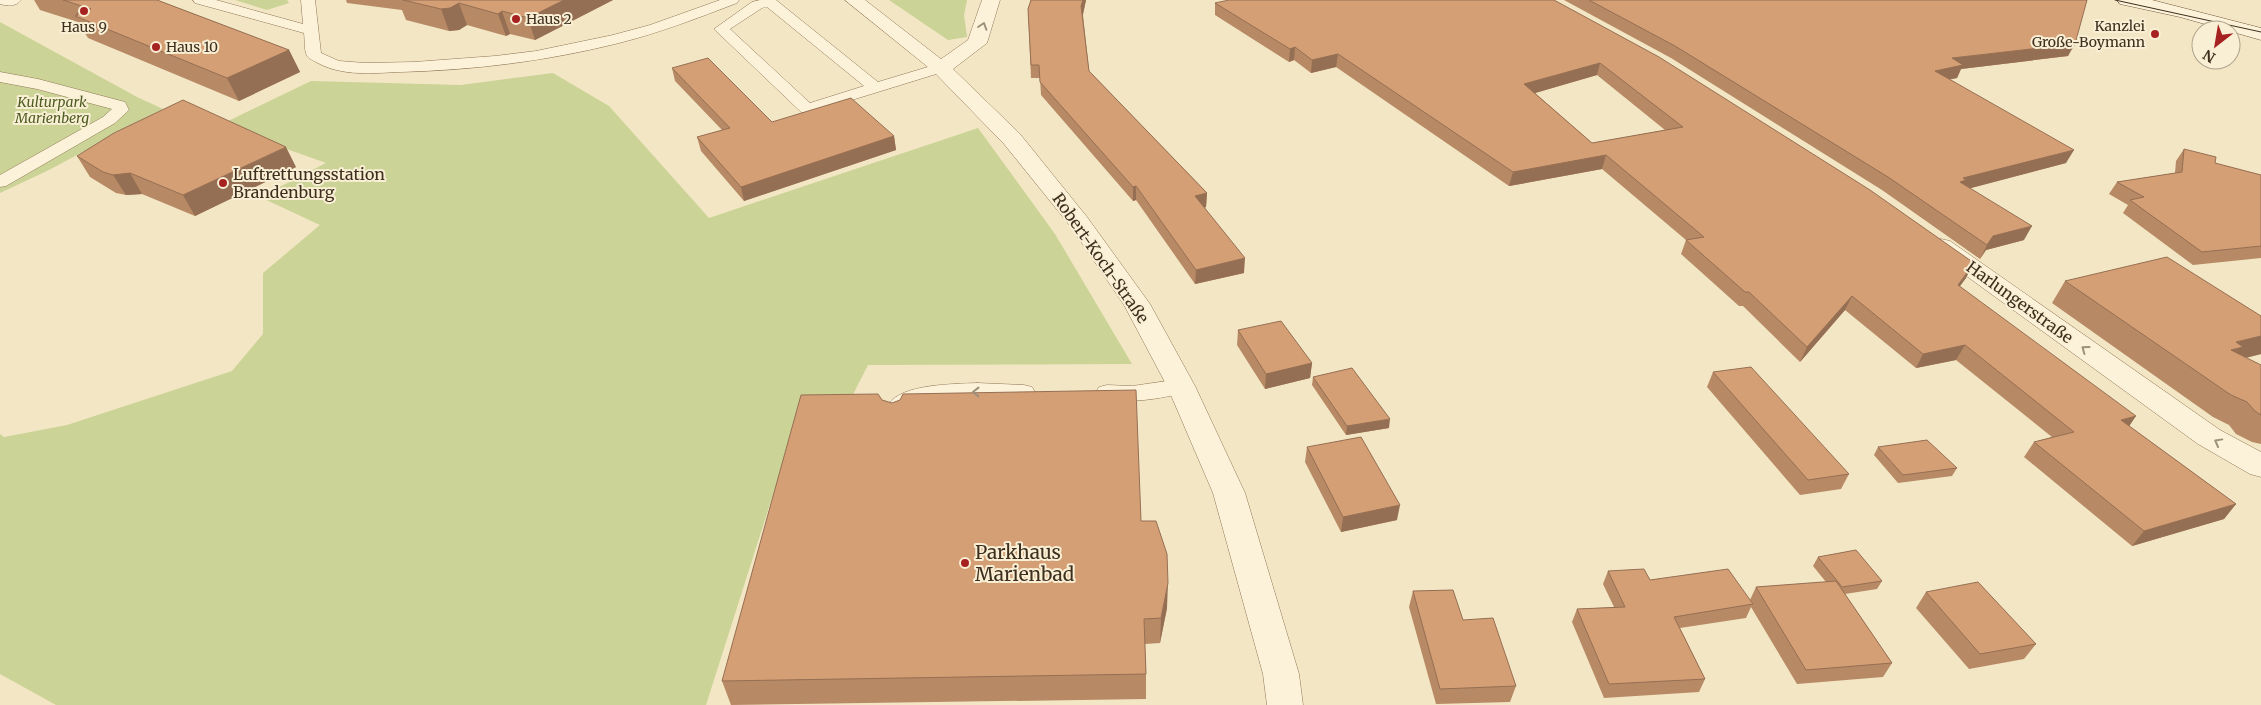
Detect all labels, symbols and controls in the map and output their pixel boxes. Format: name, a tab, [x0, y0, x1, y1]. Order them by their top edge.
marker: Haus 9	[78, 5, 90, 17]
place label: Haus 2	[526, 10, 572, 28]
marker: Haus 2	[510, 13, 522, 25]
place label: Kanzlei Große-Boymann	[2032, 17, 2145, 51]
place label: Haus 9	[61, 18, 107, 36]
north arrow	[2191, 20, 2241, 70]
one-way arrow	[977, 22, 987, 31]
marker: Kanzlei Große-Boymann	[2149, 28, 2161, 40]
place label: Haus 10	[166, 38, 218, 56]
marker: Haus 10	[150, 41, 162, 53]
text: N	[2200, 46, 2219, 67]
park label: Kulturpark Marienberg	[14, 93, 89, 127]
place label: Luftrettungsstation Brandenburg	[233, 164, 385, 202]
marker: Luftrettungsstation Brandenburg	[217, 177, 229, 189]
street label: Robert-Koch-Straße	[1049, 189, 1153, 327]
street label: Harlungerstraße	[1963, 257, 2077, 347]
one-way arrow	[2082, 345, 2091, 355]
one-way arrow	[971, 387, 979, 397]
one-way arrow	[2215, 438, 2224, 448]
place label: Parkhaus Marienbad	[975, 540, 1074, 586]
marker: Parkhaus Marienbad	[959, 557, 971, 569]

